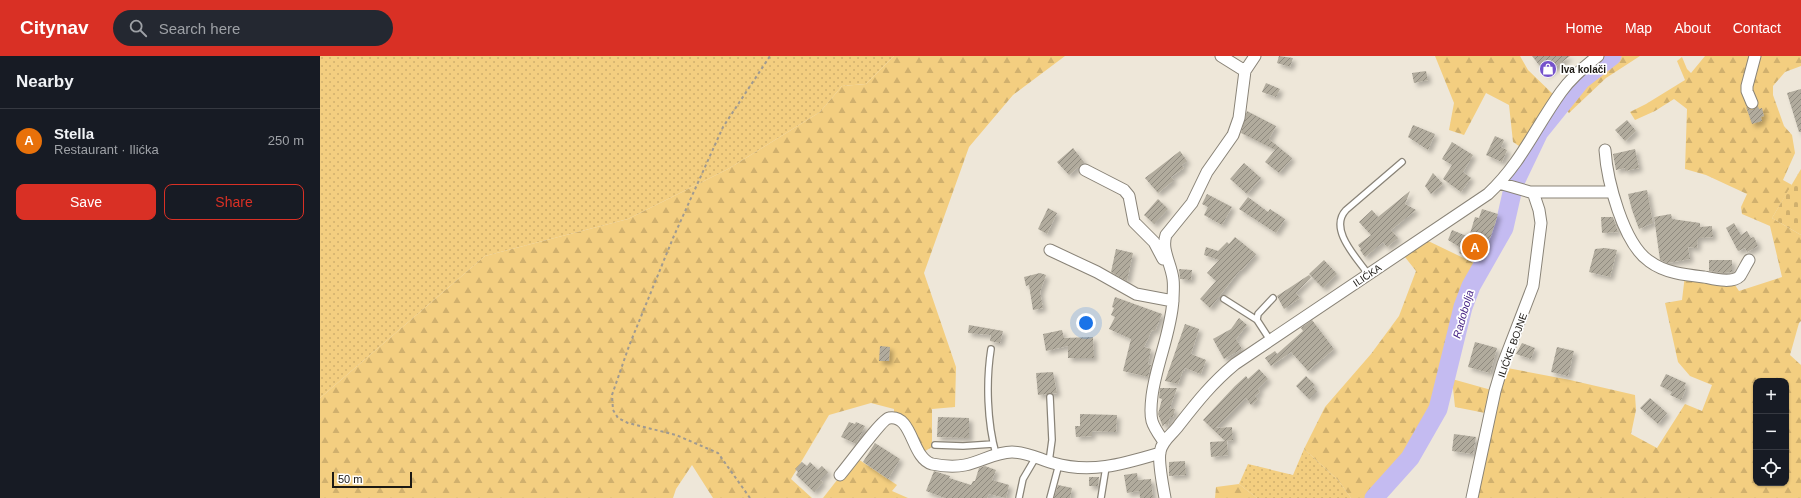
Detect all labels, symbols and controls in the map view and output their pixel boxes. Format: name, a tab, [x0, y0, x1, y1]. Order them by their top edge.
search box	[113, 10, 393, 46]
text: Citynav	[20, 17, 89, 38]
icon: search	[127, 17, 149, 39]
text: Search here	[159, 20, 240, 37]
text: Home	[1566, 20, 1603, 36]
text: Map	[1625, 20, 1652, 36]
text: About	[1674, 20, 1711, 36]
text: Contact	[1733, 20, 1781, 36]
shop icon: Iva kolači	[1538, 59, 1558, 79]
place label: Iva kolači	[1561, 64, 1606, 75]
text: Nearby	[16, 72, 74, 91]
text: Stella	[54, 125, 94, 142]
text: A	[24, 133, 34, 148]
text: 250 m	[268, 133, 304, 148]
text: Restaurant · Ilićka	[54, 142, 159, 157]
button: Save	[16, 184, 156, 220]
button: Share	[164, 184, 304, 220]
pin: A	[1462, 232, 1488, 262]
street label: ILIĆKA	[1351, 261, 1384, 289]
water label: Radobolja	[1450, 289, 1476, 339]
street label: ILIĆKE BOJNE	[1495, 311, 1529, 379]
your location	[1076, 313, 1096, 333]
map controls	[1753, 378, 1789, 486]
button: +	[1753, 378, 1789, 414]
button: −	[1753, 414, 1789, 450]
button: locate	[1753, 450, 1789, 486]
scale bar	[332, 470, 412, 489]
text: 50 m	[338, 473, 362, 485]

